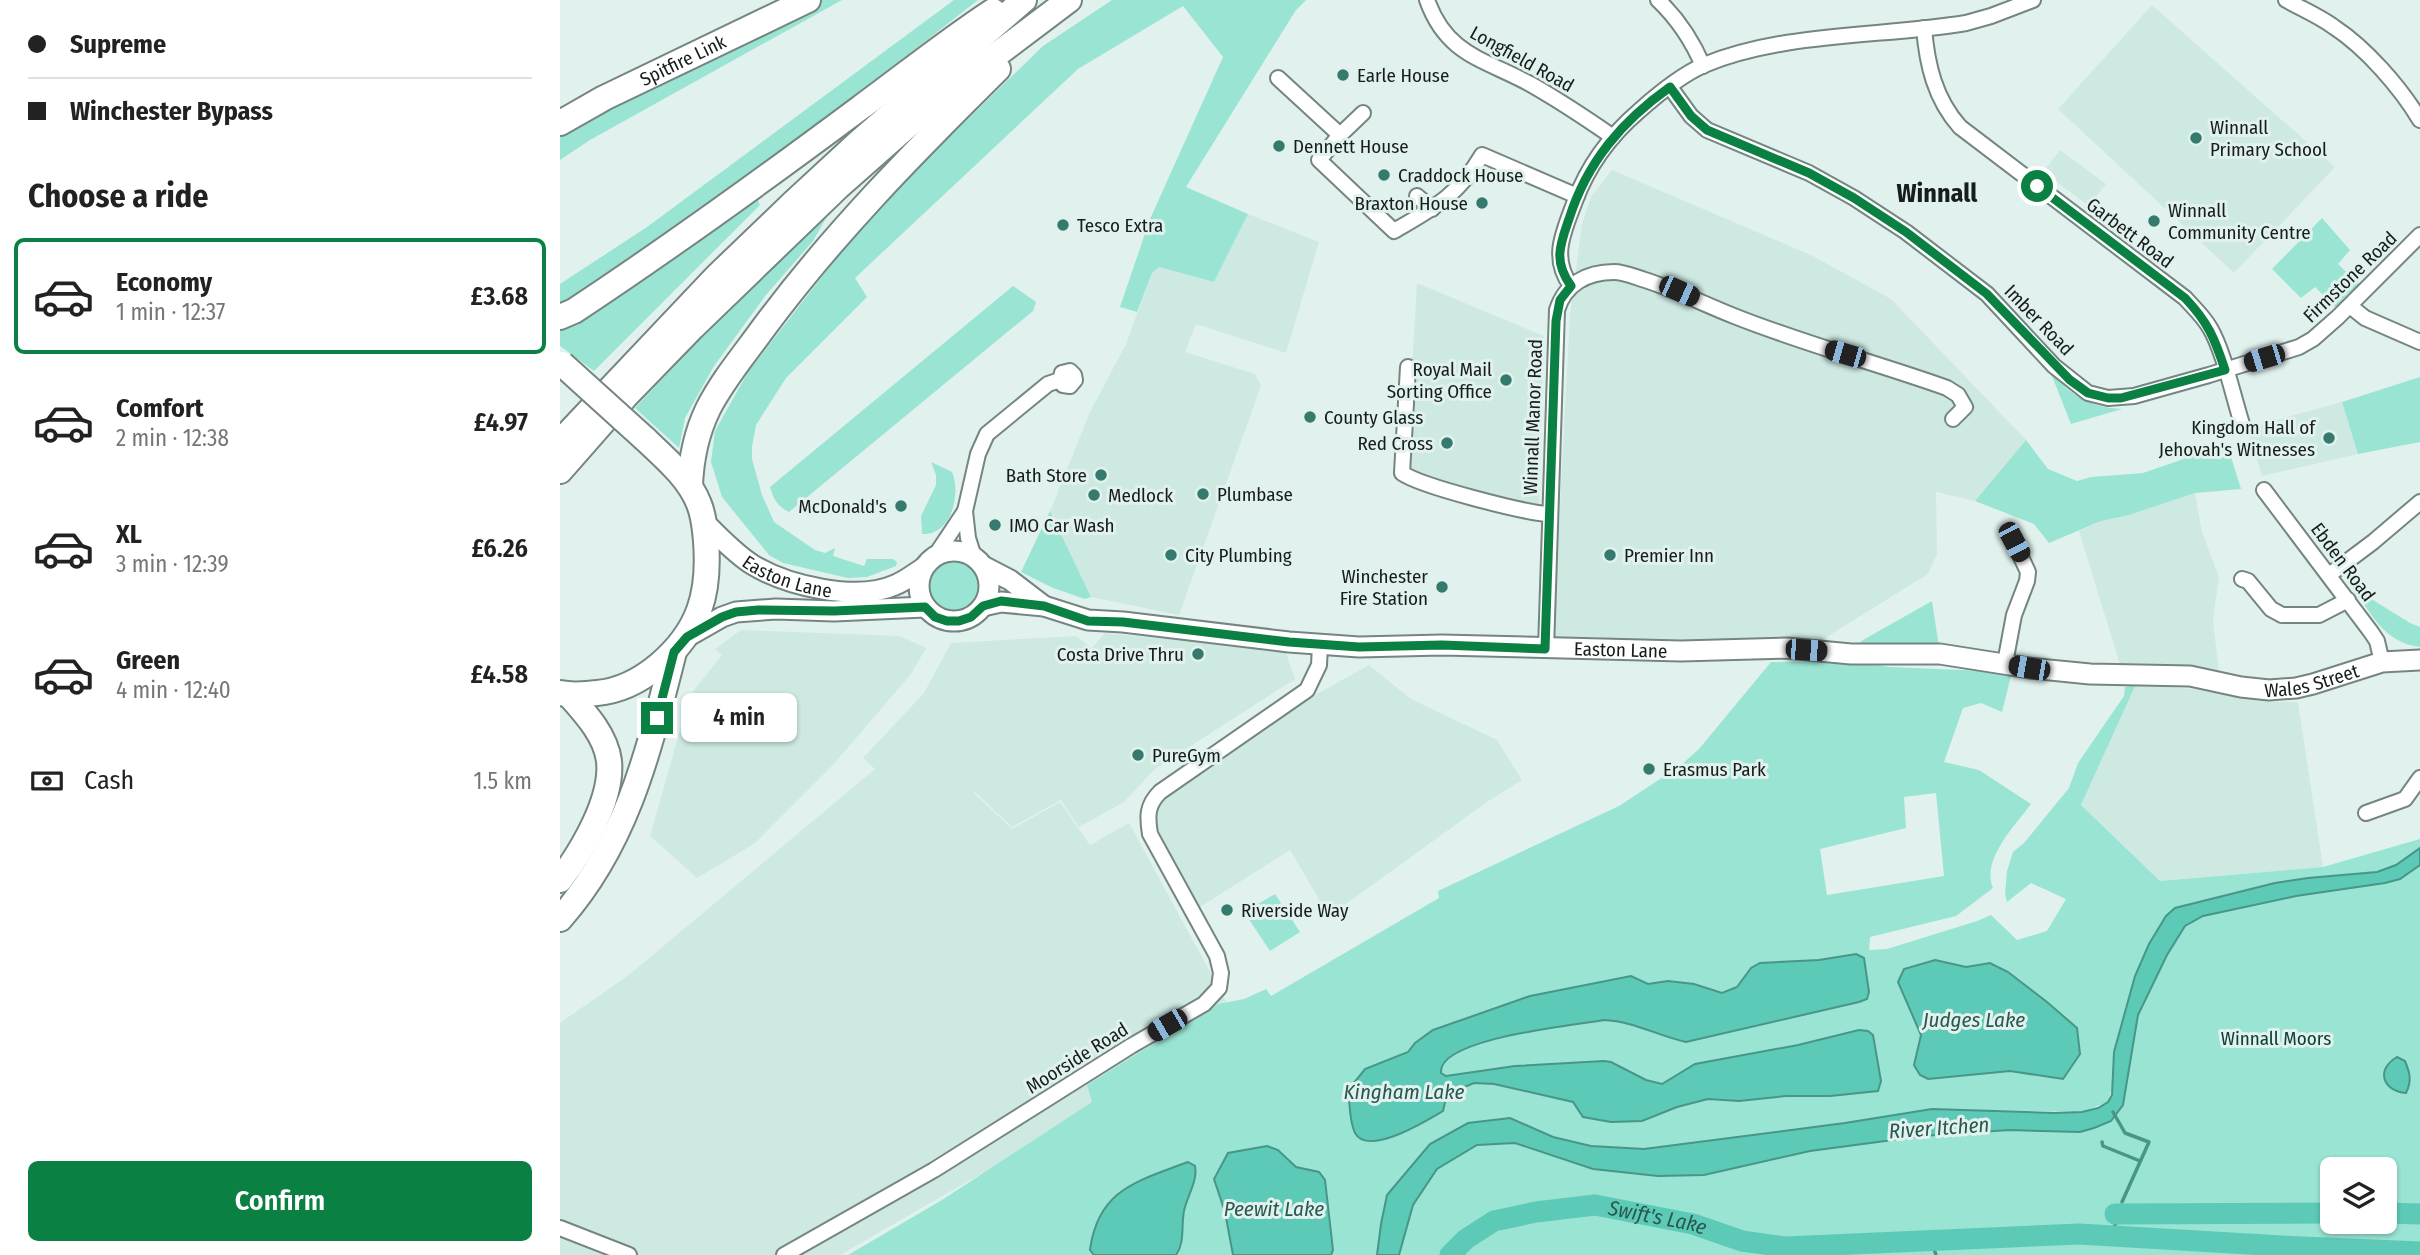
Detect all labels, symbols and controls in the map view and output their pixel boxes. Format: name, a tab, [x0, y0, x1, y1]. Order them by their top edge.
street label: Longfield Road	[1466, 21, 1578, 97]
text: Supreme	[70, 29, 166, 60]
street label: Spitfire Link	[636, 30, 730, 91]
place label: Earle House	[1357, 64, 1449, 87]
marker: Earle House	[1335, 67, 1351, 83]
text: Winchester Bypass	[70, 96, 273, 127]
place label: Winnall Primary School	[2210, 116, 2327, 161]
marker: Winnall Primary School	[2188, 130, 2204, 146]
place label: Dennett House	[1293, 135, 1409, 158]
marker: Dennett House	[1271, 138, 1287, 154]
place label: Craddock House	[1398, 164, 1523, 187]
marker: Craddock House	[1376, 167, 1392, 183]
route start	[2021, 170, 2053, 202]
text: Choose a ride	[28, 177, 209, 215]
district label: Winnall	[1897, 178, 1978, 209]
place label: Braxton House	[1355, 192, 1468, 215]
street label: Garbett Road	[2082, 193, 2178, 273]
marker: Braxton House	[1474, 195, 1490, 211]
place label: Winnall Community Centre	[2168, 199, 2311, 244]
marker: Winnall Community Centre	[2146, 213, 2162, 229]
place label: Tesco Extra	[1077, 214, 1163, 237]
marker: Tesco Extra	[1055, 217, 1071, 233]
street label: Firmstone Road	[2298, 227, 2402, 327]
icon: car	[32, 265, 95, 328]
text: Economy	[116, 267, 212, 298]
car	[1656, 273, 1703, 309]
street label: Imber Road	[2000, 280, 2078, 360]
text: £3.68	[471, 281, 528, 312]
text: 1 min · 12:37	[116, 298, 225, 326]
car	[1822, 338, 1869, 370]
street label: Winnall Manor Road	[1519, 339, 1547, 495]
car	[2241, 342, 2288, 374]
place label: Royal Mail Sorting Office	[1387, 358, 1492, 403]
marker: Royal Mail Sorting Office	[1498, 372, 1514, 388]
icon: car	[32, 391, 95, 454]
text: Comfort	[116, 393, 204, 424]
place label: County Glass	[1324, 406, 1423, 429]
text: £4.97	[474, 407, 528, 438]
marker: County Glass	[1302, 409, 1318, 425]
place label: Kingdom Hall of Jehovah's Witnesses	[2159, 416, 2316, 461]
text: 2 min · 12:38	[116, 424, 229, 452]
marker: Kingdom Hall of Jehovah's Witnesses	[2321, 430, 2337, 446]
place label: Red Cross	[1357, 432, 1433, 455]
marker: Red Cross	[1439, 435, 1455, 451]
place label: Bath Store	[1006, 464, 1087, 487]
marker: Bath Store	[1093, 467, 1109, 483]
place label: Plumbase	[1217, 483, 1293, 506]
place label: Medlock	[1108, 484, 1173, 507]
marker: Plumbase	[1195, 486, 1211, 502]
marker: Medlock	[1086, 487, 1102, 503]
place label: McDonald's	[798, 495, 887, 518]
marker: McDonald's	[893, 498, 909, 514]
place label: IMO Car Wash	[1009, 514, 1115, 537]
icon: car	[32, 517, 95, 580]
marker: IMO Car Wash	[987, 517, 1003, 533]
street label: Ebden Road	[2306, 518, 2380, 606]
text: XL	[116, 519, 142, 550]
car	[1995, 519, 2034, 565]
text: £6.26	[471, 533, 528, 564]
place label: City Plumbing	[1185, 544, 1292, 567]
place label: Premier Inn	[1624, 544, 1714, 567]
marker: City Plumbing	[1163, 547, 1179, 563]
marker: Premier Inn	[1602, 547, 1618, 563]
text: 3 min · 12:39	[116, 550, 229, 578]
street label: Easton Lane	[738, 550, 834, 602]
place label: Winchester Fire Station	[1340, 565, 1428, 610]
marker: Winchester Fire Station	[1434, 579, 1450, 595]
street label: Easton Lane	[1574, 637, 1668, 662]
car	[1785, 638, 1828, 662]
icon: car	[32, 643, 95, 706]
place label: Costa Drive Thru	[1057, 643, 1184, 666]
text: Green	[116, 645, 180, 676]
marker: Costa Drive Thru	[1190, 646, 1206, 662]
car	[2007, 654, 2052, 682]
street label: Wales Street	[2264, 658, 2362, 702]
text: £4.58	[471, 659, 528, 690]
text: 4 min · 12:40	[116, 676, 231, 704]
callout: 4 min	[682, 694, 797, 742]
route end	[641, 702, 673, 734]
text: 4 min	[713, 703, 765, 731]
place label: PureGym	[1152, 744, 1221, 767]
marker: PureGym	[1130, 747, 1146, 763]
place label: Erasmus Park	[1663, 758, 1766, 781]
marker: Erasmus Park	[1641, 761, 1657, 777]
icon: cash	[28, 762, 66, 800]
text: Cash	[84, 765, 134, 796]
text: 1.5 km	[474, 767, 532, 795]
place label: Riverside Way	[1241, 899, 1349, 922]
marker: Riverside Way	[1219, 902, 1235, 918]
car	[1144, 1005, 1191, 1045]
water label: Judges Lake	[1922, 1007, 2025, 1033]
street label: Moorside Road	[1022, 1017, 1132, 1099]
park label: Winnall Moors	[2221, 1027, 2331, 1050]
water label: Kingham Lake	[1343, 1079, 1465, 1105]
water label: River Itchen	[1888, 1112, 1990, 1144]
map controls	[2320, 1157, 2397, 1234]
button: layers	[2320, 1157, 2397, 1234]
button: Confirm	[28, 1161, 532, 1241]
water label: Swift's Lake	[1605, 1195, 1710, 1241]
water label: Peewit Lake	[1224, 1196, 1324, 1222]

